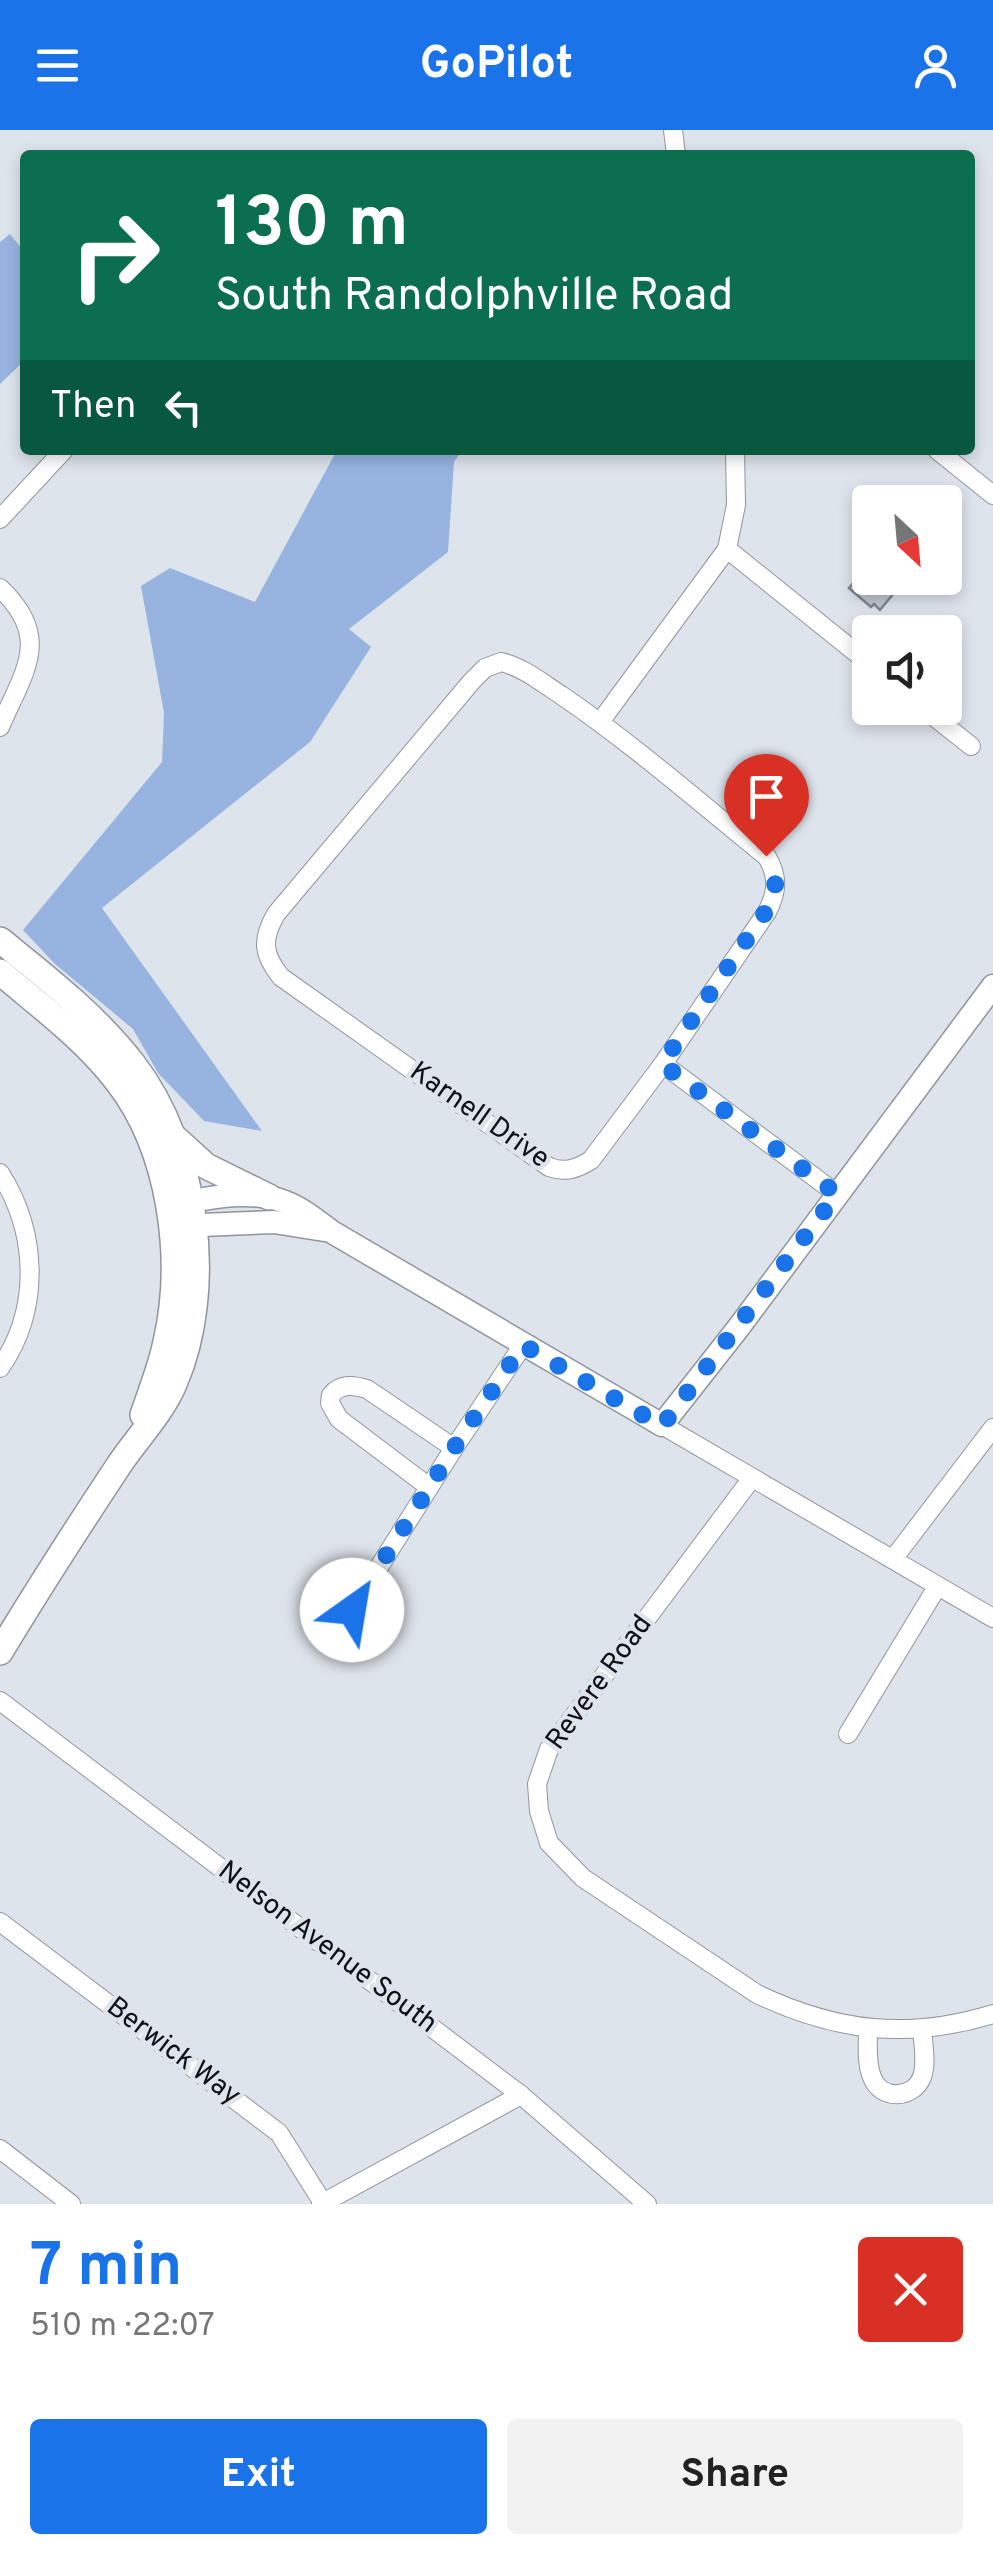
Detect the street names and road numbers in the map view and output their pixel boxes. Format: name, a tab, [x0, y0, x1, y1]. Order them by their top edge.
street label: Karnell Drive	[402, 1055, 556, 1177]
street label: Revere Road	[539, 1608, 661, 1758]
street label: Nelson Avenue South	[210, 1854, 444, 2042]
street label: Berwick Way	[99, 1990, 247, 2114]

